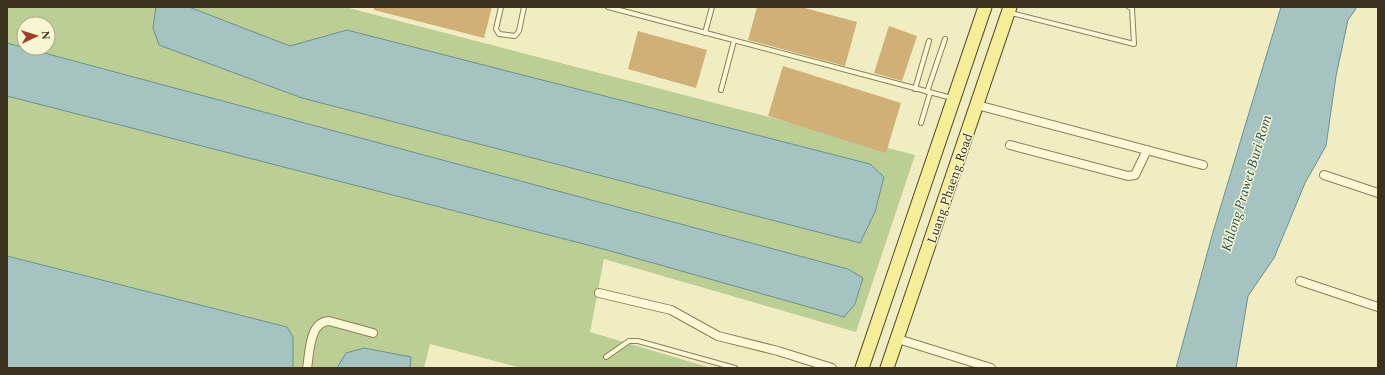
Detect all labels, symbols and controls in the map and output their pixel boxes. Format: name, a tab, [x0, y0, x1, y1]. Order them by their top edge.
north arrow	[16, 16, 56, 56]
text: N	[37, 30, 54, 40]
water label: Khlong Prawet Buri Rom	[1216, 112, 1277, 254]
street label: Luang Phaeng Road	[922, 131, 978, 246]

